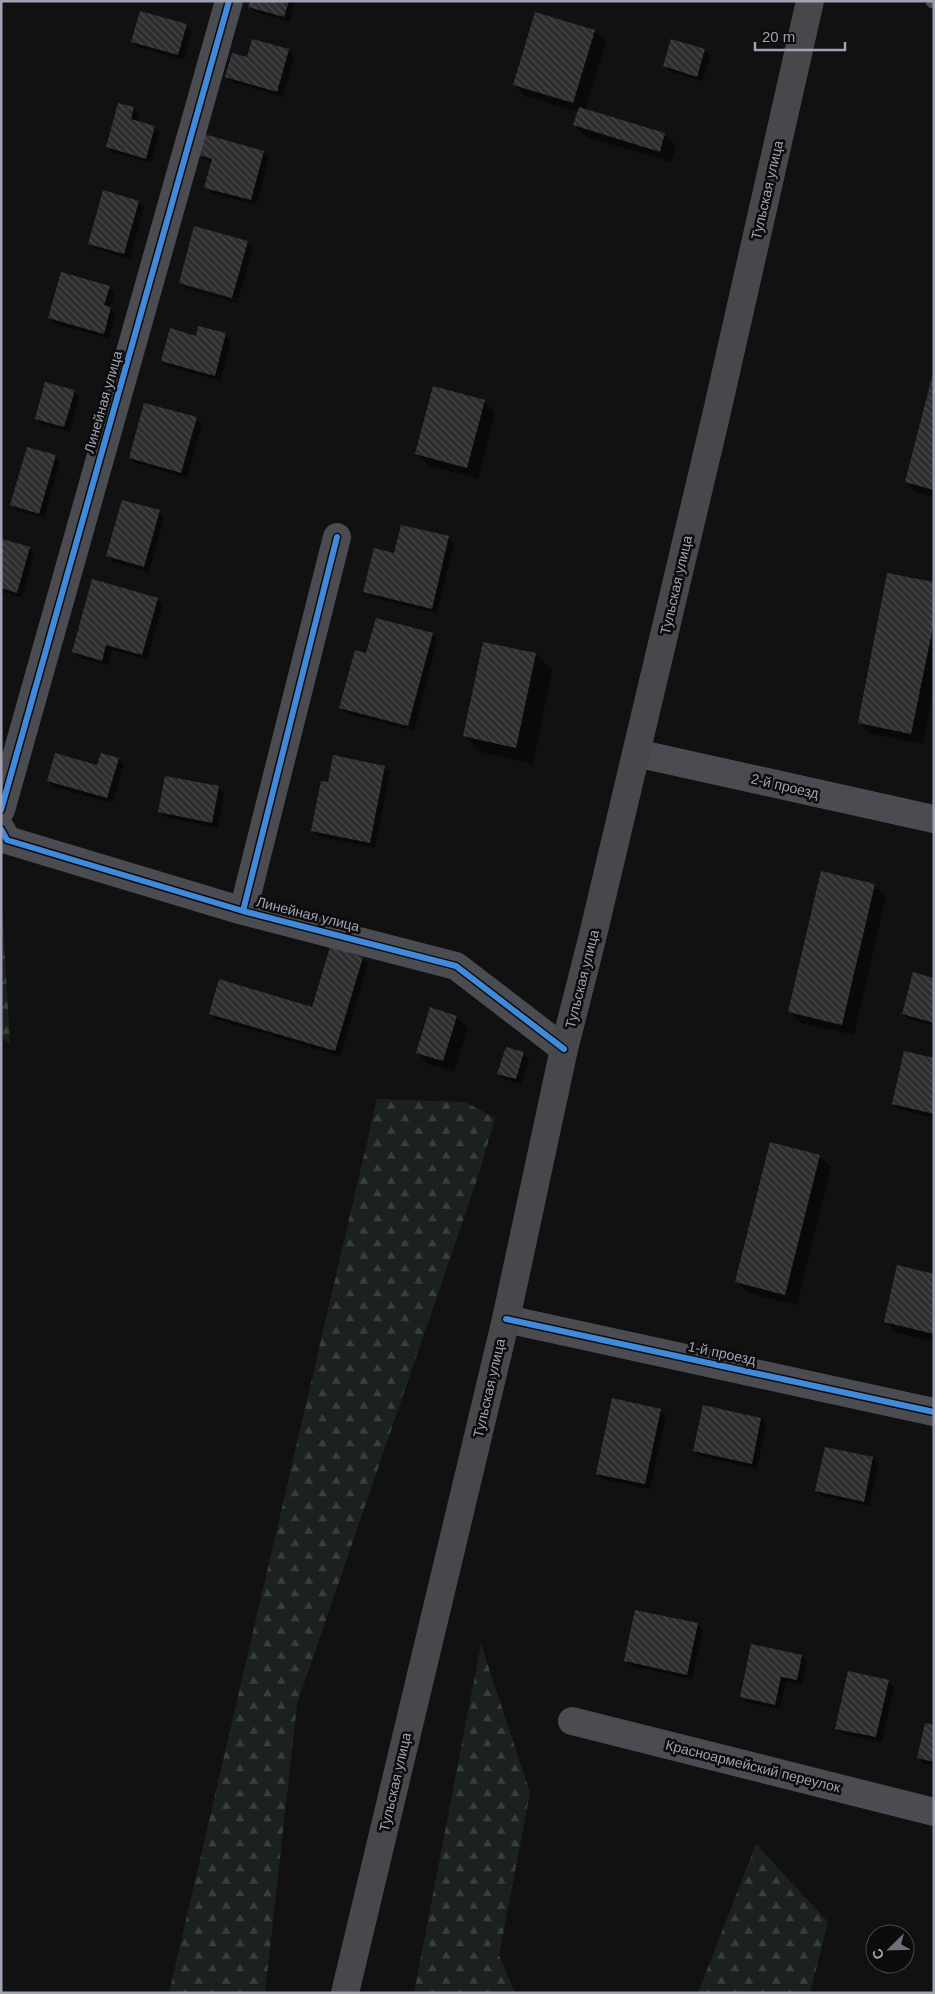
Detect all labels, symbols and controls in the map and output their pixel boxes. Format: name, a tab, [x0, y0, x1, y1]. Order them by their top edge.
scale bar	[755, 20, 845, 52]
text: 20 m	[762, 28, 795, 45]
street label: Тульская улица	[748, 139, 786, 241]
street label: Линейная улица	[81, 349, 125, 455]
street label: Тульская улица	[657, 534, 695, 636]
street label: 2-й проезд	[750, 770, 820, 802]
street label: Линейная улица	[255, 893, 361, 935]
street label: Тульская улица	[562, 928, 602, 1030]
street label: Тульская улица	[470, 1337, 508, 1439]
street label: 1-й проезд	[687, 1338, 757, 1368]
street label: Тульская улица	[376, 1731, 414, 1833]
street label: Красноармейский переулок	[664, 1737, 843, 1796]
north arrow	[865, 1924, 915, 1974]
text: С	[869, 1946, 887, 1962]

